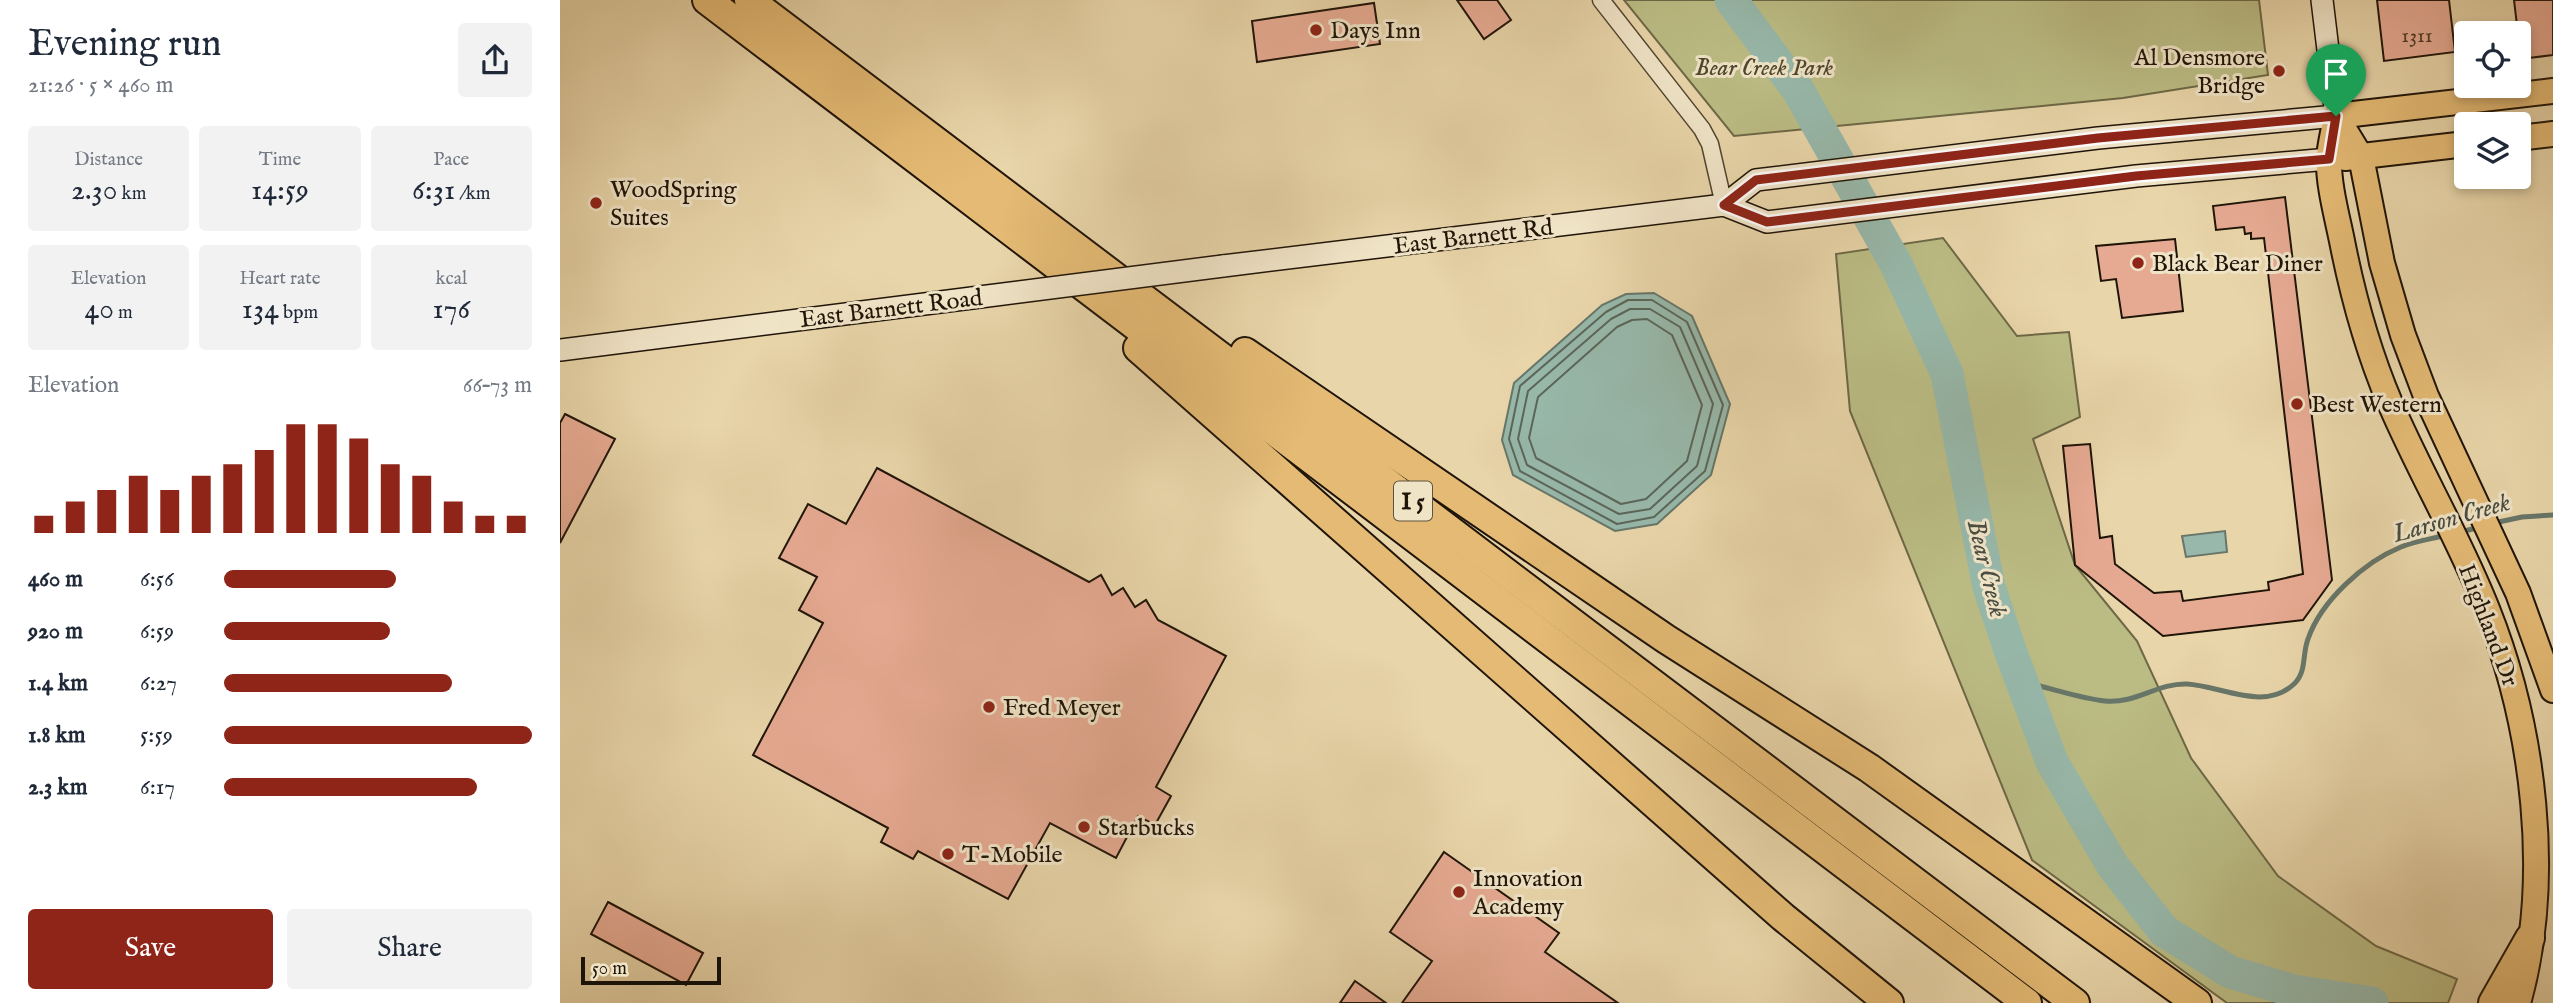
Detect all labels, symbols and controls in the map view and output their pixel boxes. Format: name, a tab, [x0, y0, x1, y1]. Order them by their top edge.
place label: Days Inn	[1330, 16, 1421, 47]
text: Evening run	[28, 21, 222, 69]
map controls	[2454, 21, 2531, 189]
button: locate	[2454, 21, 2531, 98]
marker: Days Inn	[1308, 22, 1324, 38]
button: share	[458, 23, 532, 97]
house number: 1311	[2401, 23, 2433, 50]
place label: Al Densmore Bridge	[2133, 43, 2265, 102]
pin	[2306, 44, 2366, 116]
park label: Bear Creek Park	[1695, 53, 1834, 84]
icon: arrive	[2317, 55, 2355, 93]
marker: Al Densmore Bridge	[2271, 63, 2287, 79]
text: 21:26 · 5 × 460 m	[28, 71, 173, 100]
button: layers	[2454, 112, 2531, 189]
text: Distance	[74, 148, 143, 172]
text: Time	[259, 148, 301, 172]
text: Pace	[433, 148, 469, 172]
text: 2.30	[71, 172, 117, 210]
text: 14:59	[251, 172, 309, 210]
text: 6:31	[412, 172, 455, 210]
place label: WoodSpring Suites	[610, 175, 738, 234]
text: km	[117, 182, 146, 206]
text: /km	[455, 182, 491, 206]
marker: WoodSpring Suites	[588, 195, 604, 211]
street label: East Barnett Rd	[1392, 212, 1555, 263]
place label: Black Bear Diner	[2152, 249, 2323, 280]
marker: Black Bear Diner	[2130, 255, 2146, 271]
text: Elevation	[71, 267, 146, 291]
text: Heart rate	[239, 267, 321, 291]
text: kcal	[435, 267, 467, 291]
street label: East Barnett Road	[798, 283, 984, 336]
text: 40	[85, 291, 114, 329]
text: 134	[242, 291, 279, 329]
text: 176	[432, 291, 470, 329]
text: m	[114, 301, 133, 325]
text: bpm	[279, 301, 318, 325]
text: Elevation	[28, 371, 119, 400]
text: 66–73 m	[463, 371, 532, 400]
place label: Best Western	[2311, 390, 2442, 421]
marker: Best Western	[2289, 396, 2305, 412]
road number: I 5	[1394, 481, 1432, 520]
water label: Larson Creek	[2388, 486, 2515, 551]
water label: Bear Creek	[1958, 516, 2015, 621]
street label: Highland Dr	[2450, 560, 2525, 691]
text: 460 m	[28, 565, 83, 594]
text: 6:56	[140, 565, 174, 594]
text: 920 m	[28, 617, 83, 646]
text: 6:59	[140, 617, 174, 646]
text: 1.4 km	[28, 669, 88, 698]
text: 6:27	[140, 669, 177, 698]
place label: Fred Meyer	[1003, 693, 1121, 724]
marker: Fred Meyer	[981, 699, 997, 715]
text: 1.8 km	[28, 721, 86, 750]
text: 5:59	[140, 721, 173, 750]
text: 2.3 km	[28, 773, 87, 802]
text: 6:17	[140, 773, 175, 802]
place label: Starbucks	[1098, 813, 1194, 844]
marker: Starbucks	[1076, 819, 1092, 835]
place label: T-Mobile	[962, 840, 1063, 871]
marker: T-Mobile	[940, 846, 956, 862]
place label: Innovation Academy	[1472, 864, 1583, 923]
marker: Innovation Academy	[1451, 884, 1467, 900]
button: Save	[28, 909, 273, 989]
button: Share	[287, 909, 532, 989]
scale bar	[581, 954, 721, 986]
text: 50 m	[592, 957, 627, 981]

